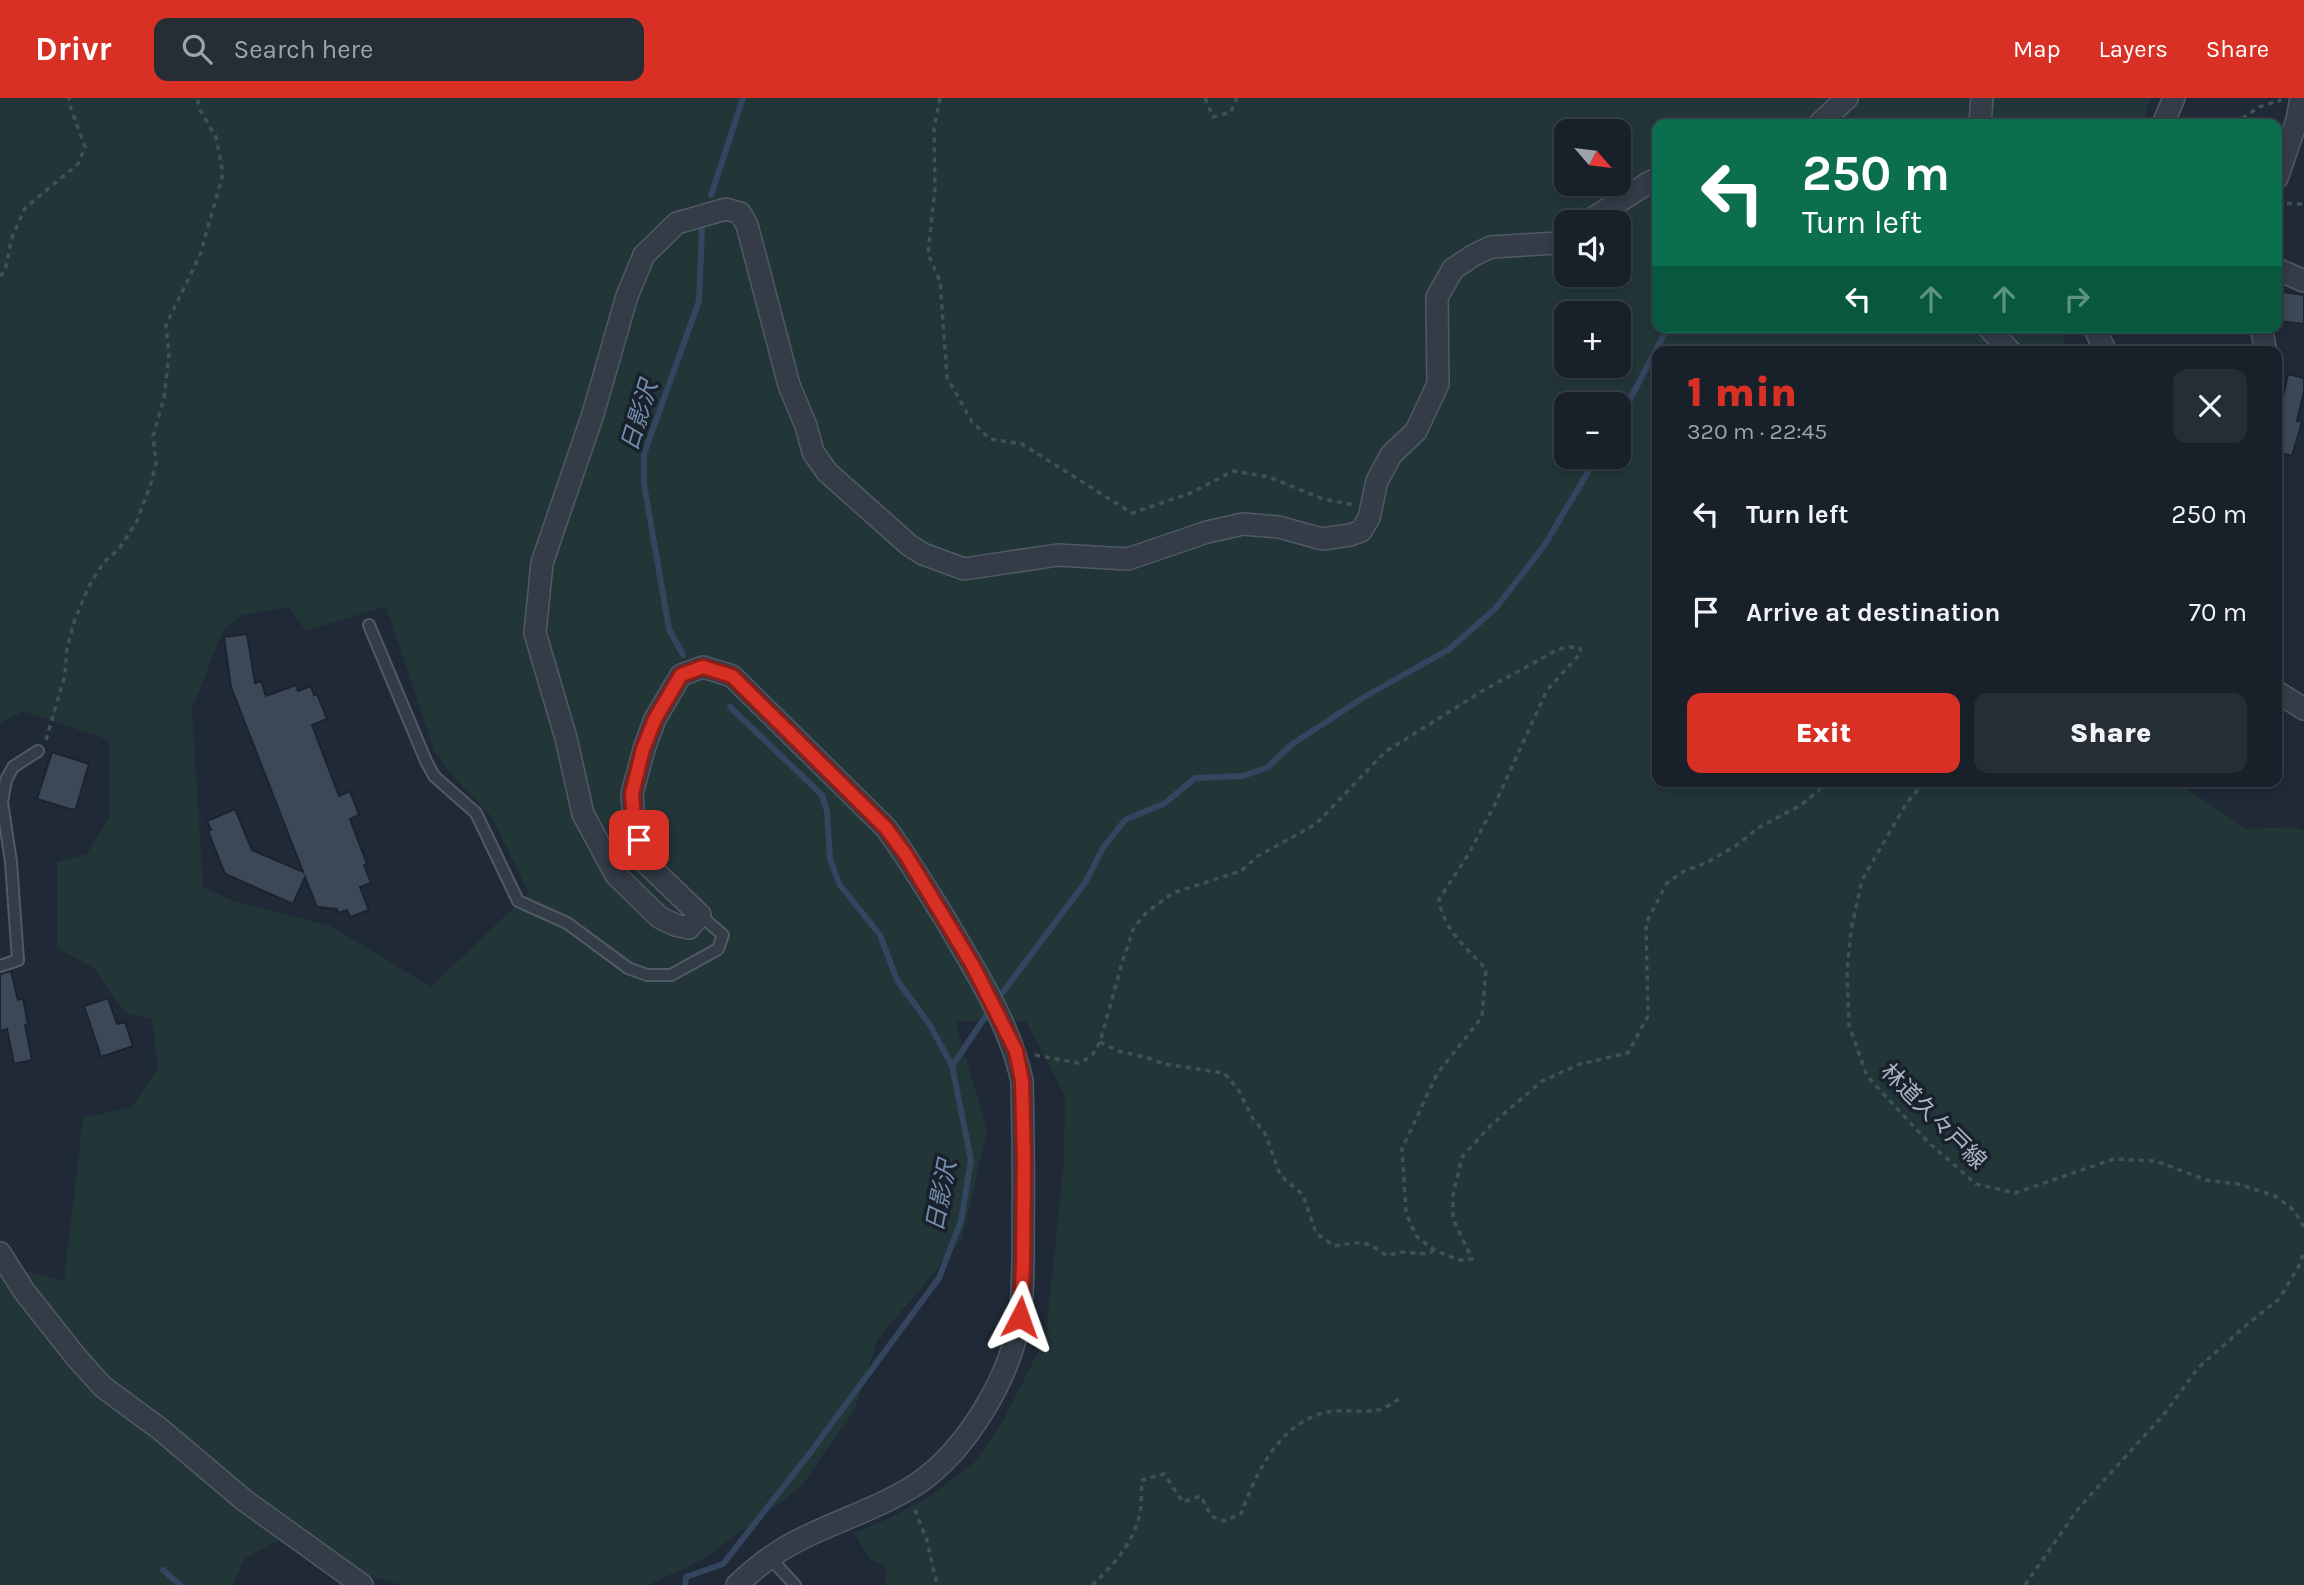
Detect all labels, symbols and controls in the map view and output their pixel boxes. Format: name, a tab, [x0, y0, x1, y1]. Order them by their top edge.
search box	[154, 18, 644, 81]
text: Drivr	[35, 30, 112, 68]
icon: search	[178, 30, 216, 68]
text: Search here	[234, 34, 373, 65]
text: Map	[2013, 35, 2061, 63]
text: Layers	[2099, 35, 2168, 63]
text: Share	[2206, 35, 2269, 63]
north arrow	[1554, 119, 1631, 196]
map controls	[1554, 119, 1631, 469]
text: 250 m	[1802, 145, 1950, 202]
icon: left	[1687, 147, 1778, 238]
text: Turn left	[1802, 204, 1922, 241]
button: sound	[1554, 210, 1631, 287]
icon: left	[1839, 280, 1877, 318]
icon: ahead	[1912, 280, 1950, 318]
icon: ahead	[1985, 280, 2023, 318]
icon: right	[2058, 280, 2096, 318]
button: +	[1554, 301, 1631, 378]
text: 1 min	[1687, 367, 1797, 417]
button: close	[2173, 369, 2247, 443]
water label: 日影沢	[615, 375, 664, 455]
button: −	[1554, 392, 1631, 469]
text: 320 m · 22:45	[1687, 418, 1827, 445]
icon: left	[1687, 495, 1725, 533]
text: Turn left	[1746, 499, 1848, 530]
text: 250 m	[2171, 499, 2247, 530]
icon: arrive	[1687, 593, 1725, 631]
text: Arrive at destination	[1746, 597, 2000, 628]
text: 70 m	[2189, 597, 2247, 628]
button: Exit	[1687, 693, 1960, 773]
button: Share	[1974, 693, 2247, 773]
pin	[609, 810, 669, 870]
icon: arrive	[620, 821, 658, 859]
street label: 林道久々戸線	[1875, 1058, 1992, 1175]
water label: 日影沢	[920, 1155, 962, 1234]
position arrow	[983, 1280, 1057, 1354]

